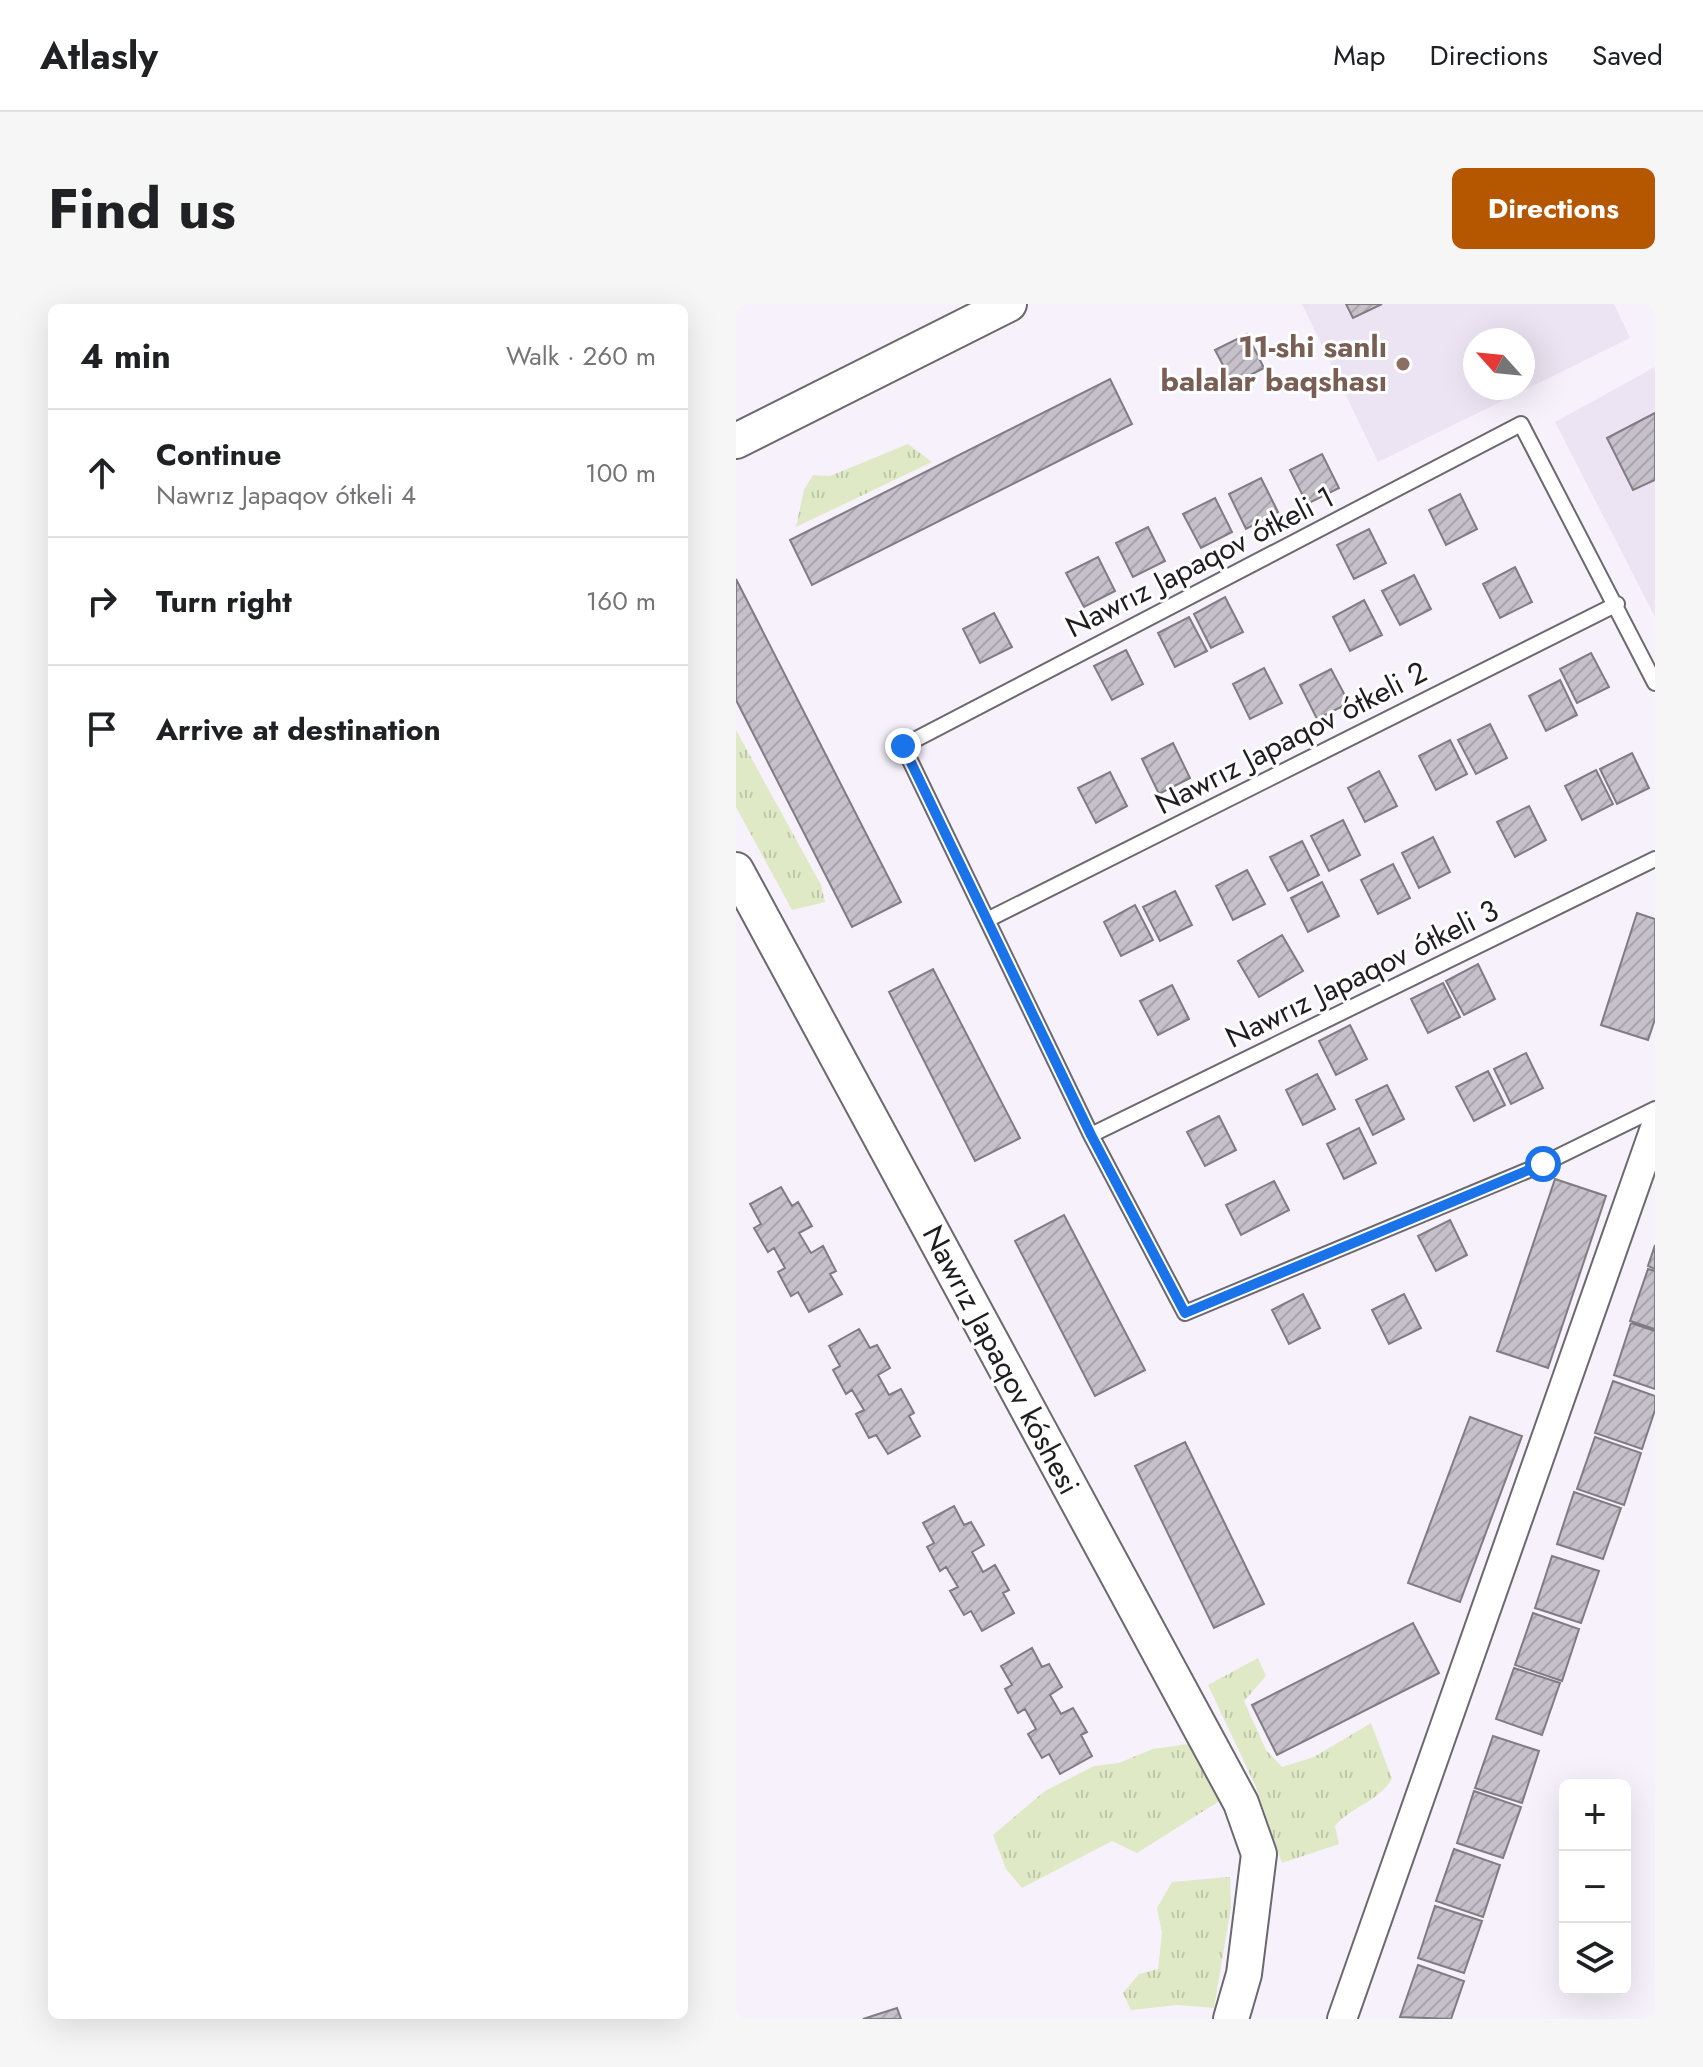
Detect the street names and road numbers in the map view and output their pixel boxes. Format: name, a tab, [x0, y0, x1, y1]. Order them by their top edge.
street label: Nawrız Japaqov ótkeli 1	[1058, 475, 1341, 648]
street label: Nawrız Japaqov ótkeli 2	[1147, 650, 1434, 825]
street label: Nawrız Japaqov ótkeli 3	[1218, 889, 1506, 1058]
street label: Nawrız Japaqov kóshesi	[912, 1217, 1091, 1502]

